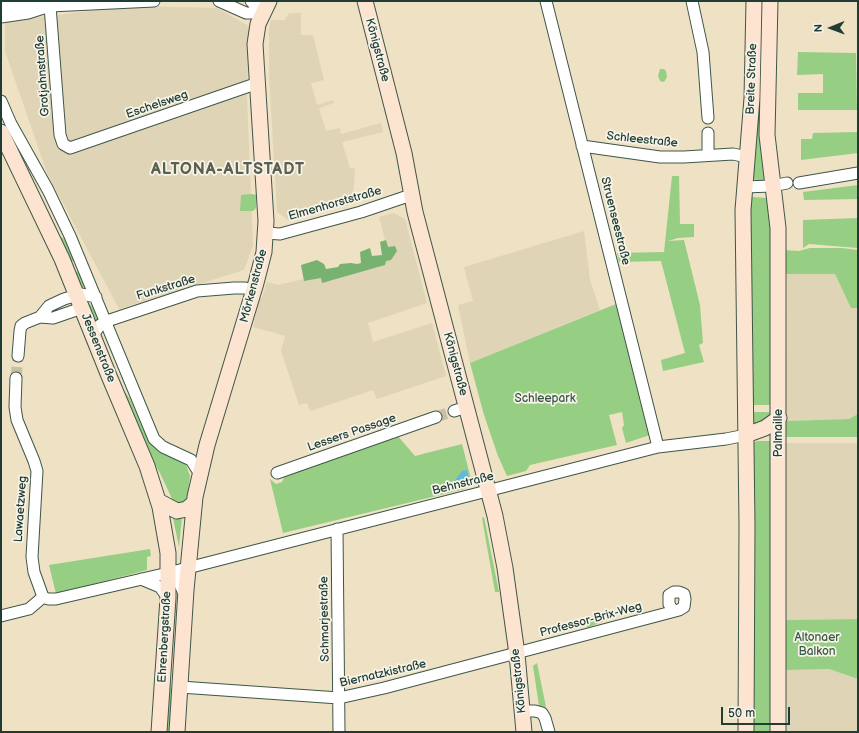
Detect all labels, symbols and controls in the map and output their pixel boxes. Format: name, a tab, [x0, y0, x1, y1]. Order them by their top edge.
north arrow	[811, 8, 851, 48]
street label: Königstraße	[362, 17, 392, 83]
text: N	[812, 24, 825, 32]
street label: Grotjahnstraße	[33, 35, 53, 117]
street label: Breite Straße	[744, 43, 760, 115]
street label: Eschelsweg	[124, 88, 190, 122]
street label: Schleestraße	[606, 129, 678, 151]
district label: ALTONA-ALTSTADT	[151, 160, 305, 180]
street label: Struenseestraße	[597, 175, 633, 267]
street label: Elmenhorststraße	[287, 184, 383, 224]
street label: Mörkenstraße	[237, 248, 271, 324]
street label: Funkstraße	[135, 272, 197, 304]
street label: Jessenstraße	[78, 311, 118, 385]
street label: Königstraße	[440, 331, 470, 397]
park label: Schleepark	[514, 392, 576, 406]
street label: Palmaille	[772, 409, 786, 457]
street label: Lessers Passage	[306, 411, 398, 455]
street label: Behnstraße	[431, 469, 495, 499]
street label: Lawaetzweg	[11, 475, 31, 543]
street label: Schmarjestraße	[317, 576, 333, 662]
street label: Ehrenbergstraße	[155, 591, 175, 683]
street label: Professor-Brix-Weg	[538, 599, 644, 641]
park label: Altonaer Balkon	[794, 631, 840, 659]
street label: Königstraße	[508, 648, 530, 714]
street label: Biernatzkistraße	[338, 657, 428, 691]
scale bar	[723, 699, 792, 725]
text: 50 m	[728, 706, 755, 721]

